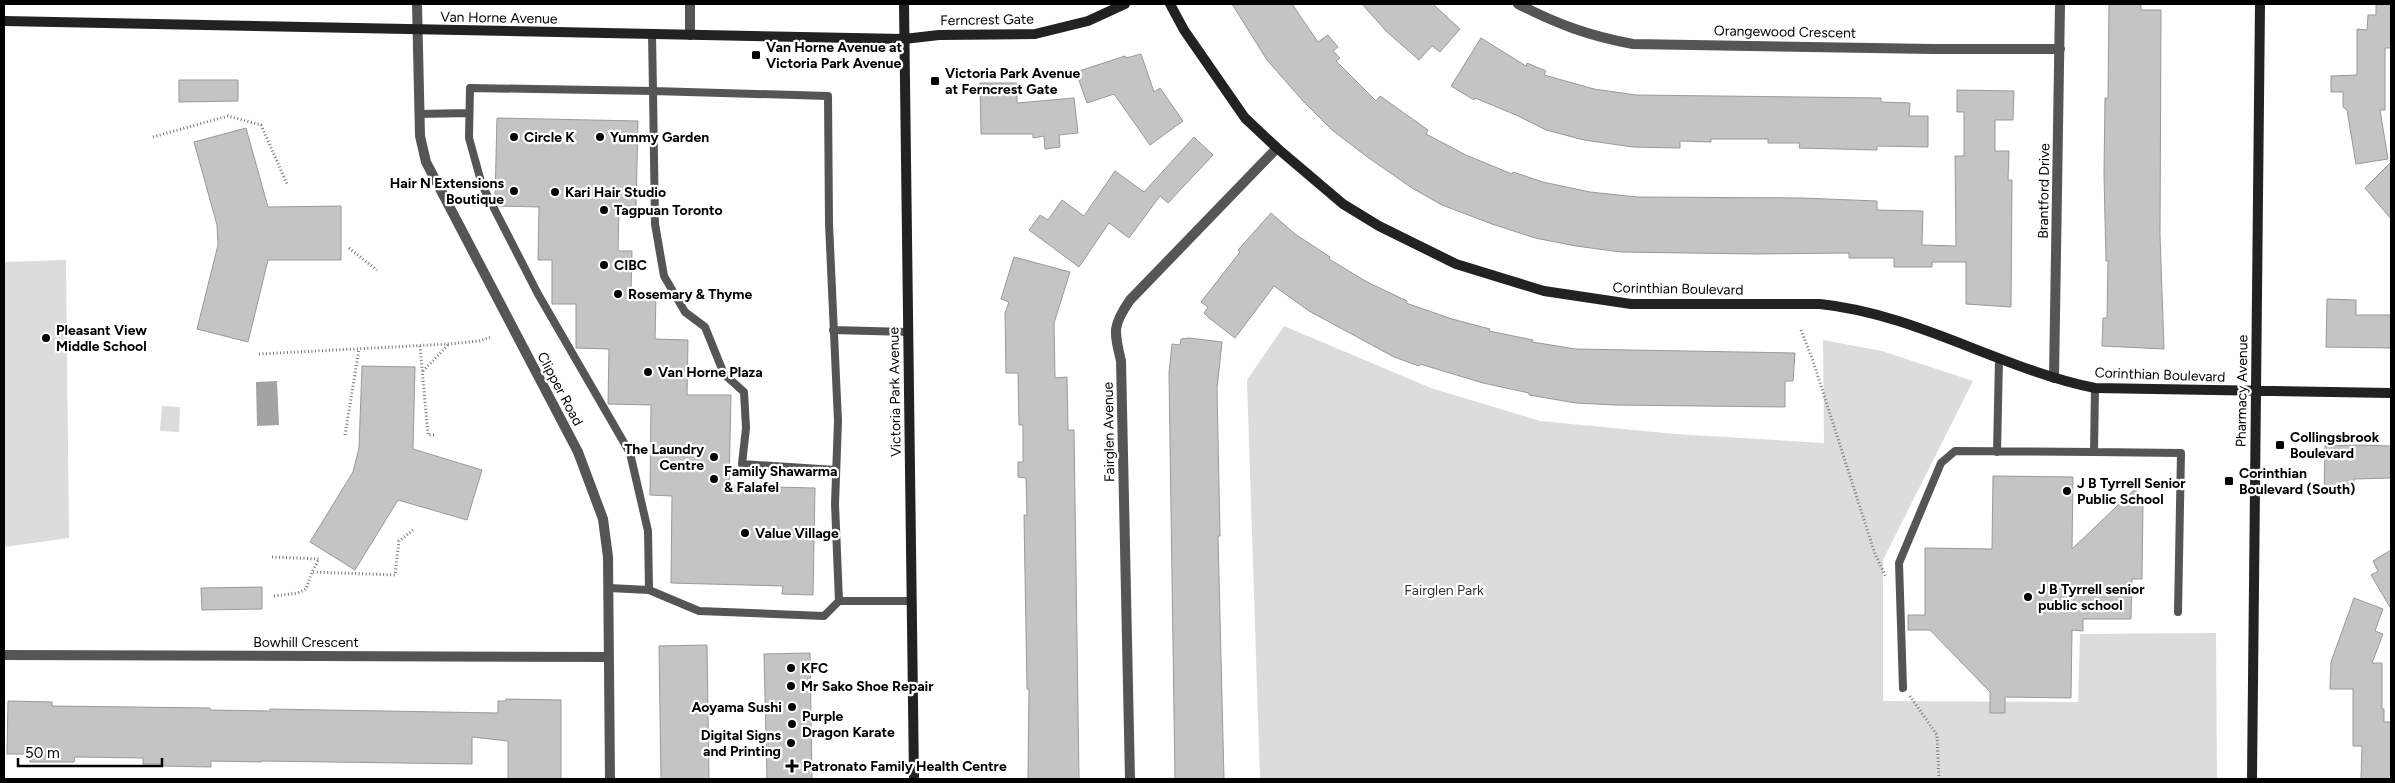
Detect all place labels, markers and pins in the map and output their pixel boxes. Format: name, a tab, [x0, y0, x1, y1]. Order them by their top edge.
place label: Van Horne Avenue at Victoria Park Avenue	[766, 39, 902, 72]
marker: Van Horne Avenue at Victoria Park Avenue	[750, 49, 762, 61]
place label: Victoria Park Avenue at Ferncrest Gate	[945, 65, 1080, 98]
marker: Victoria Park Avenue at Ferncrest Gate	[929, 75, 941, 87]
place label: Circle K	[524, 129, 575, 146]
place label: Yummy Garden	[610, 129, 709, 146]
marker: Circle K	[508, 131, 520, 143]
marker: Yummy Garden	[594, 131, 606, 143]
place label: Hair N Extensions Boutique	[390, 175, 504, 208]
place label: Kari Hair Studio	[565, 184, 666, 201]
marker: Hair N Extensions Boutique	[508, 185, 520, 197]
marker: Kari Hair Studio	[549, 186, 561, 198]
place label: Tagpuan Toronto	[614, 202, 723, 219]
marker: Tagpuan Toronto	[598, 204, 610, 216]
place label: CIBC	[614, 257, 647, 274]
marker: CIBC	[598, 259, 610, 271]
place label: Rosemary & Thyme	[628, 286, 752, 303]
marker: Rosemary & Thyme	[612, 288, 624, 300]
place label: Pleasant View Middle School	[56, 322, 147, 355]
marker: Pleasant View Middle School	[40, 332, 52, 344]
place label: Van Horne Plaza	[658, 364, 763, 381]
marker: Van Horne Plaza	[642, 366, 654, 378]
place label: Collingsbrook Boulevard	[2290, 429, 2380, 462]
marker: Collingsbrook Boulevard	[2274, 439, 2286, 451]
place label: The Laundry Centre	[624, 441, 705, 474]
marker: The Laundry Centre	[708, 451, 720, 463]
place label: Family Shawarma & Falafel	[724, 463, 837, 496]
place label: Corinthian Boulevard (South)	[2239, 465, 2355, 498]
marker: Family Shawarma & Falafel	[708, 473, 720, 485]
place label: J B Tyrrell Senior Public School	[2077, 475, 2186, 508]
marker: Corinthian Boulevard (South)	[2223, 475, 2235, 487]
marker: J B Tyrrell Senior Public School	[2061, 485, 2073, 497]
place label: Value Village	[755, 525, 839, 542]
marker: Value Village	[739, 527, 751, 539]
place label: J B Tyrrell senior public school	[2038, 581, 2145, 614]
marker: J B Tyrrell senior public school	[2022, 591, 2034, 603]
place label: KFC	[801, 660, 828, 677]
marker: KFC	[785, 662, 797, 674]
place label: Mr Sako Shoe Repair	[801, 678, 934, 695]
marker: Mr Sako Shoe Repair	[785, 680, 797, 692]
place label: Aoyama Sushi	[691, 699, 782, 716]
marker: Aoyama Sushi	[786, 701, 798, 713]
place label: Purple Dragon Karate	[802, 708, 895, 741]
marker: Purple Dragon Karate	[786, 718, 798, 730]
place label: Digital Signs and Printing	[701, 727, 781, 760]
marker: Digital Signs and Printing	[785, 737, 797, 749]
place label: Patronato Family Health Centre	[803, 758, 1007, 775]
marker: Patronato Family Health Centre	[785, 759, 799, 773]

